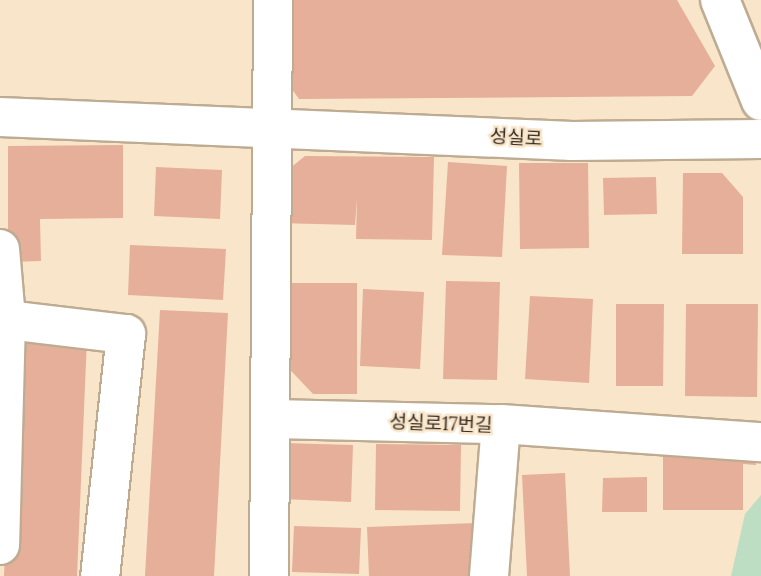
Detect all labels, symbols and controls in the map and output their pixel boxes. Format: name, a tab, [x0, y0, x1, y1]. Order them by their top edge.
street label: 성실로	[489, 125, 543, 151]
street label: 성실로17번길	[389, 411, 493, 437]

